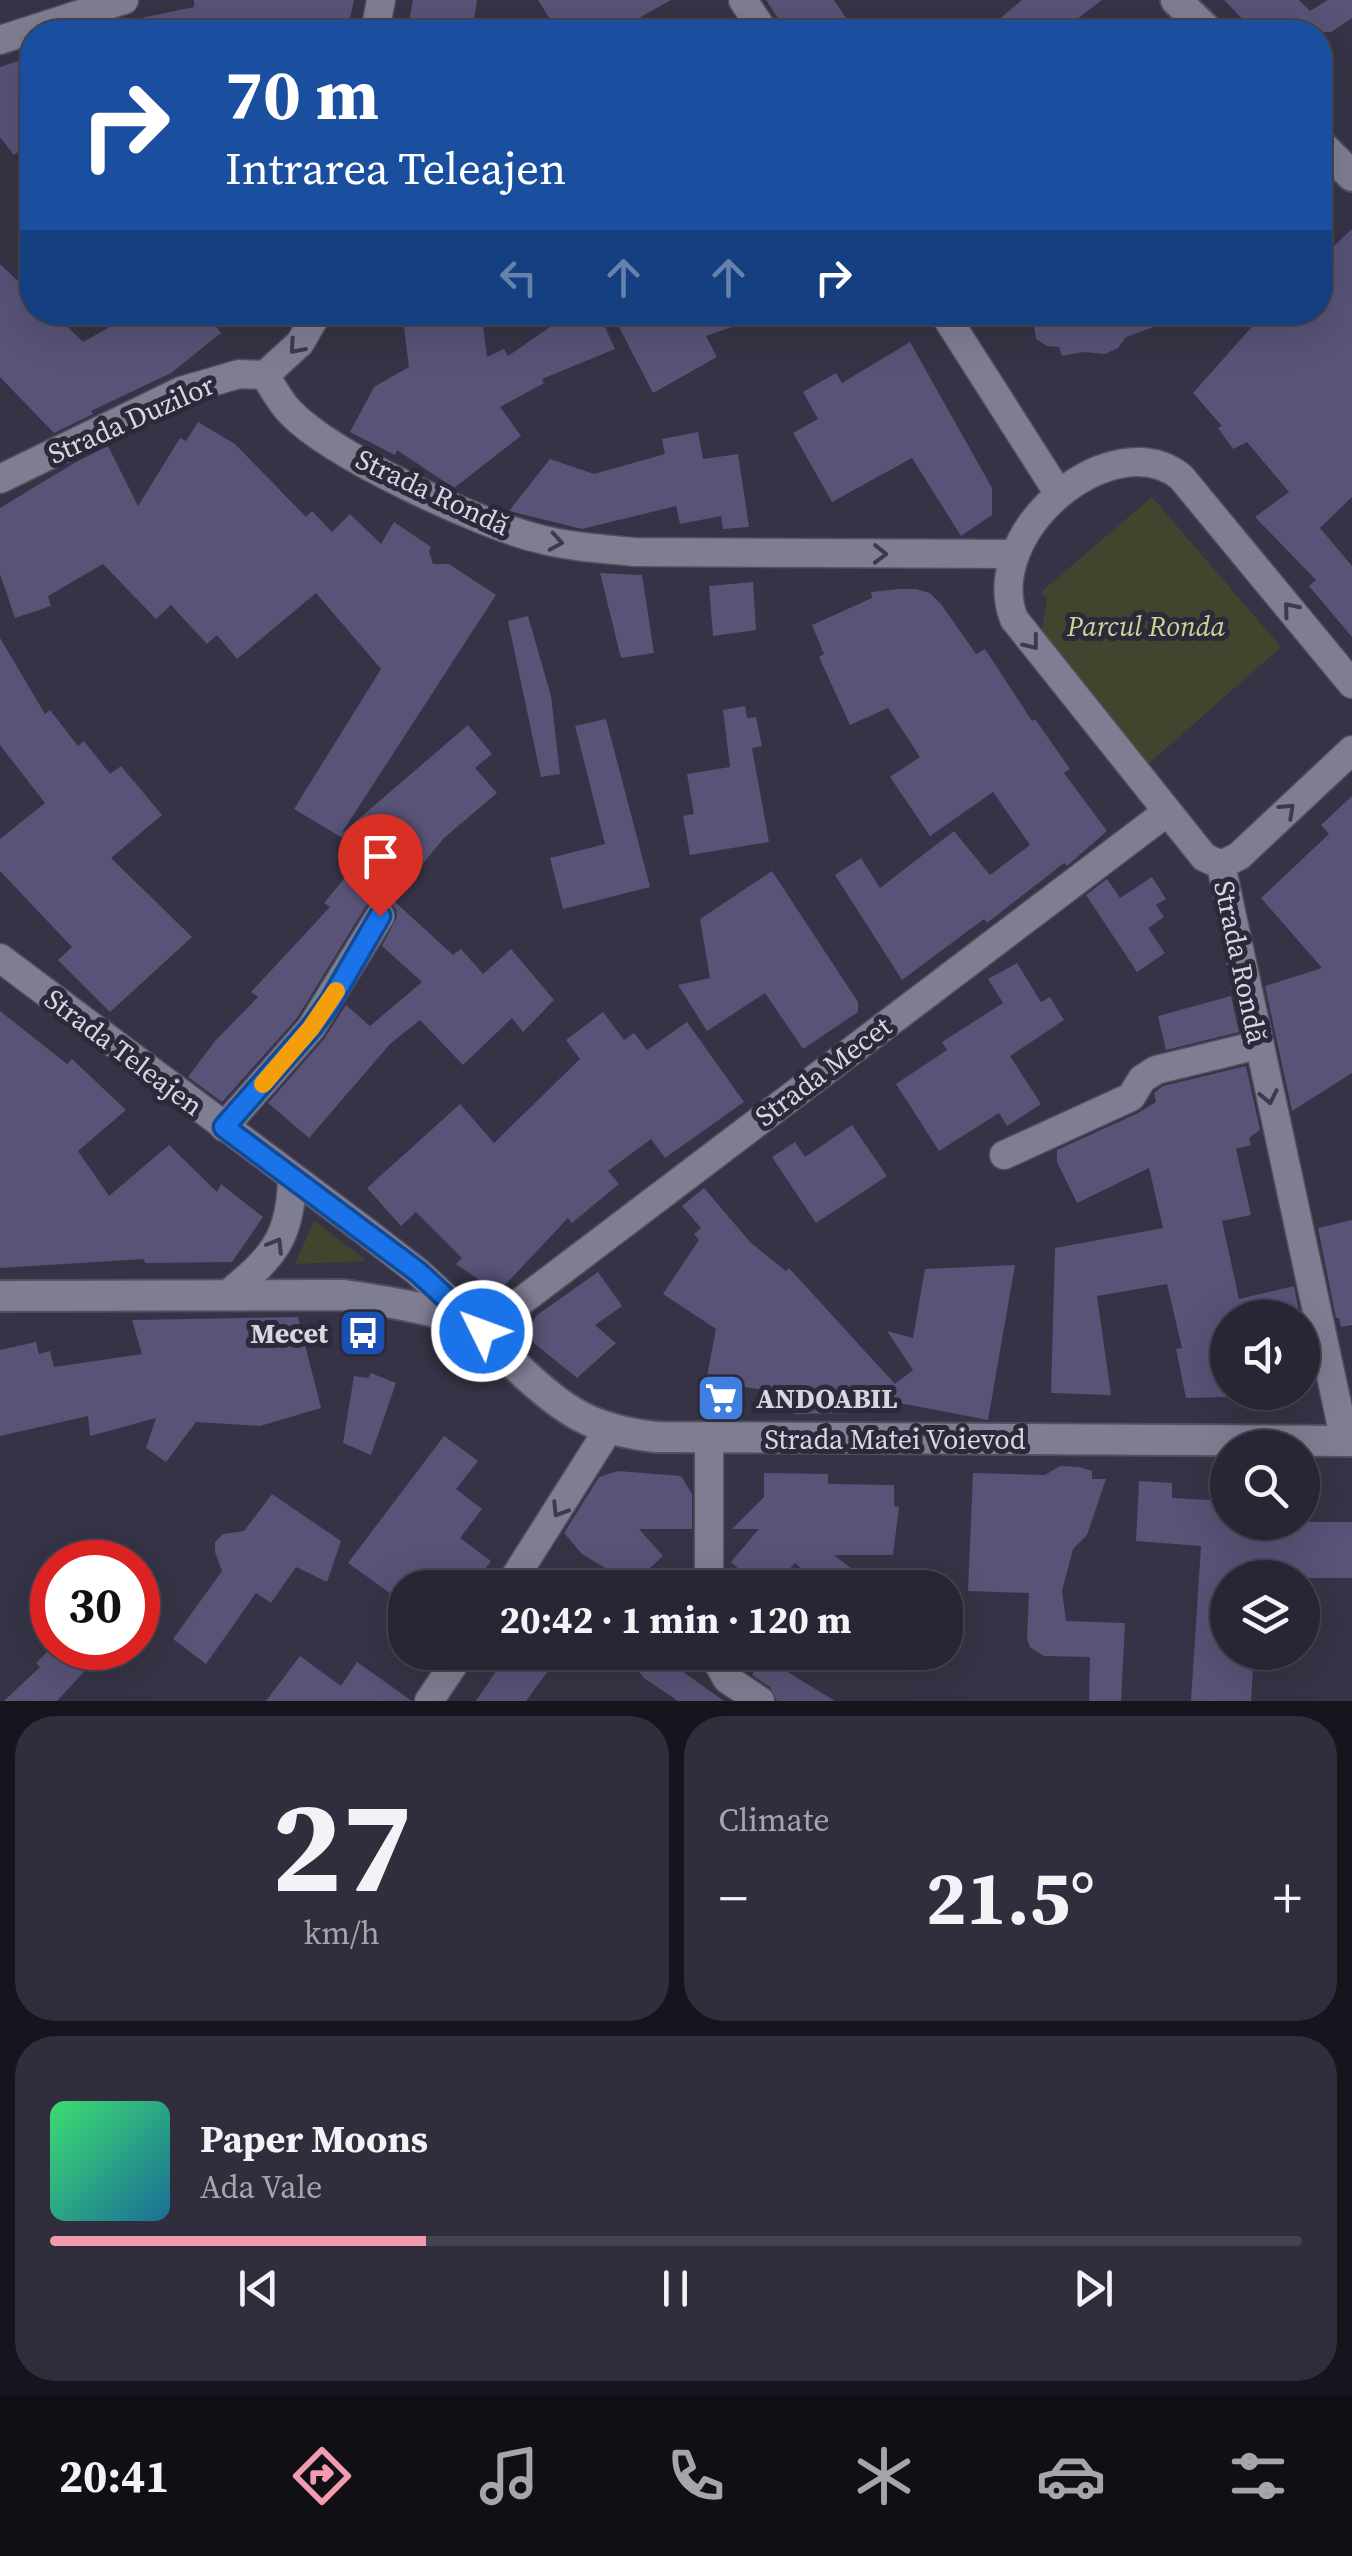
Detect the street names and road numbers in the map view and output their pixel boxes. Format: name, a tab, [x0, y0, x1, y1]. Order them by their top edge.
street label: Strada Duzilor	[42, 365, 220, 473]
street label: Strada Rondă	[350, 440, 517, 544]
street label: Strada Rondă	[1205, 877, 1277, 1048]
street label: Strada Teleajen	[37, 980, 211, 1124]
street label: Strada Mecet	[747, 1007, 900, 1135]
street label: Strada Matei Voievod	[764, 1420, 1026, 1458]

